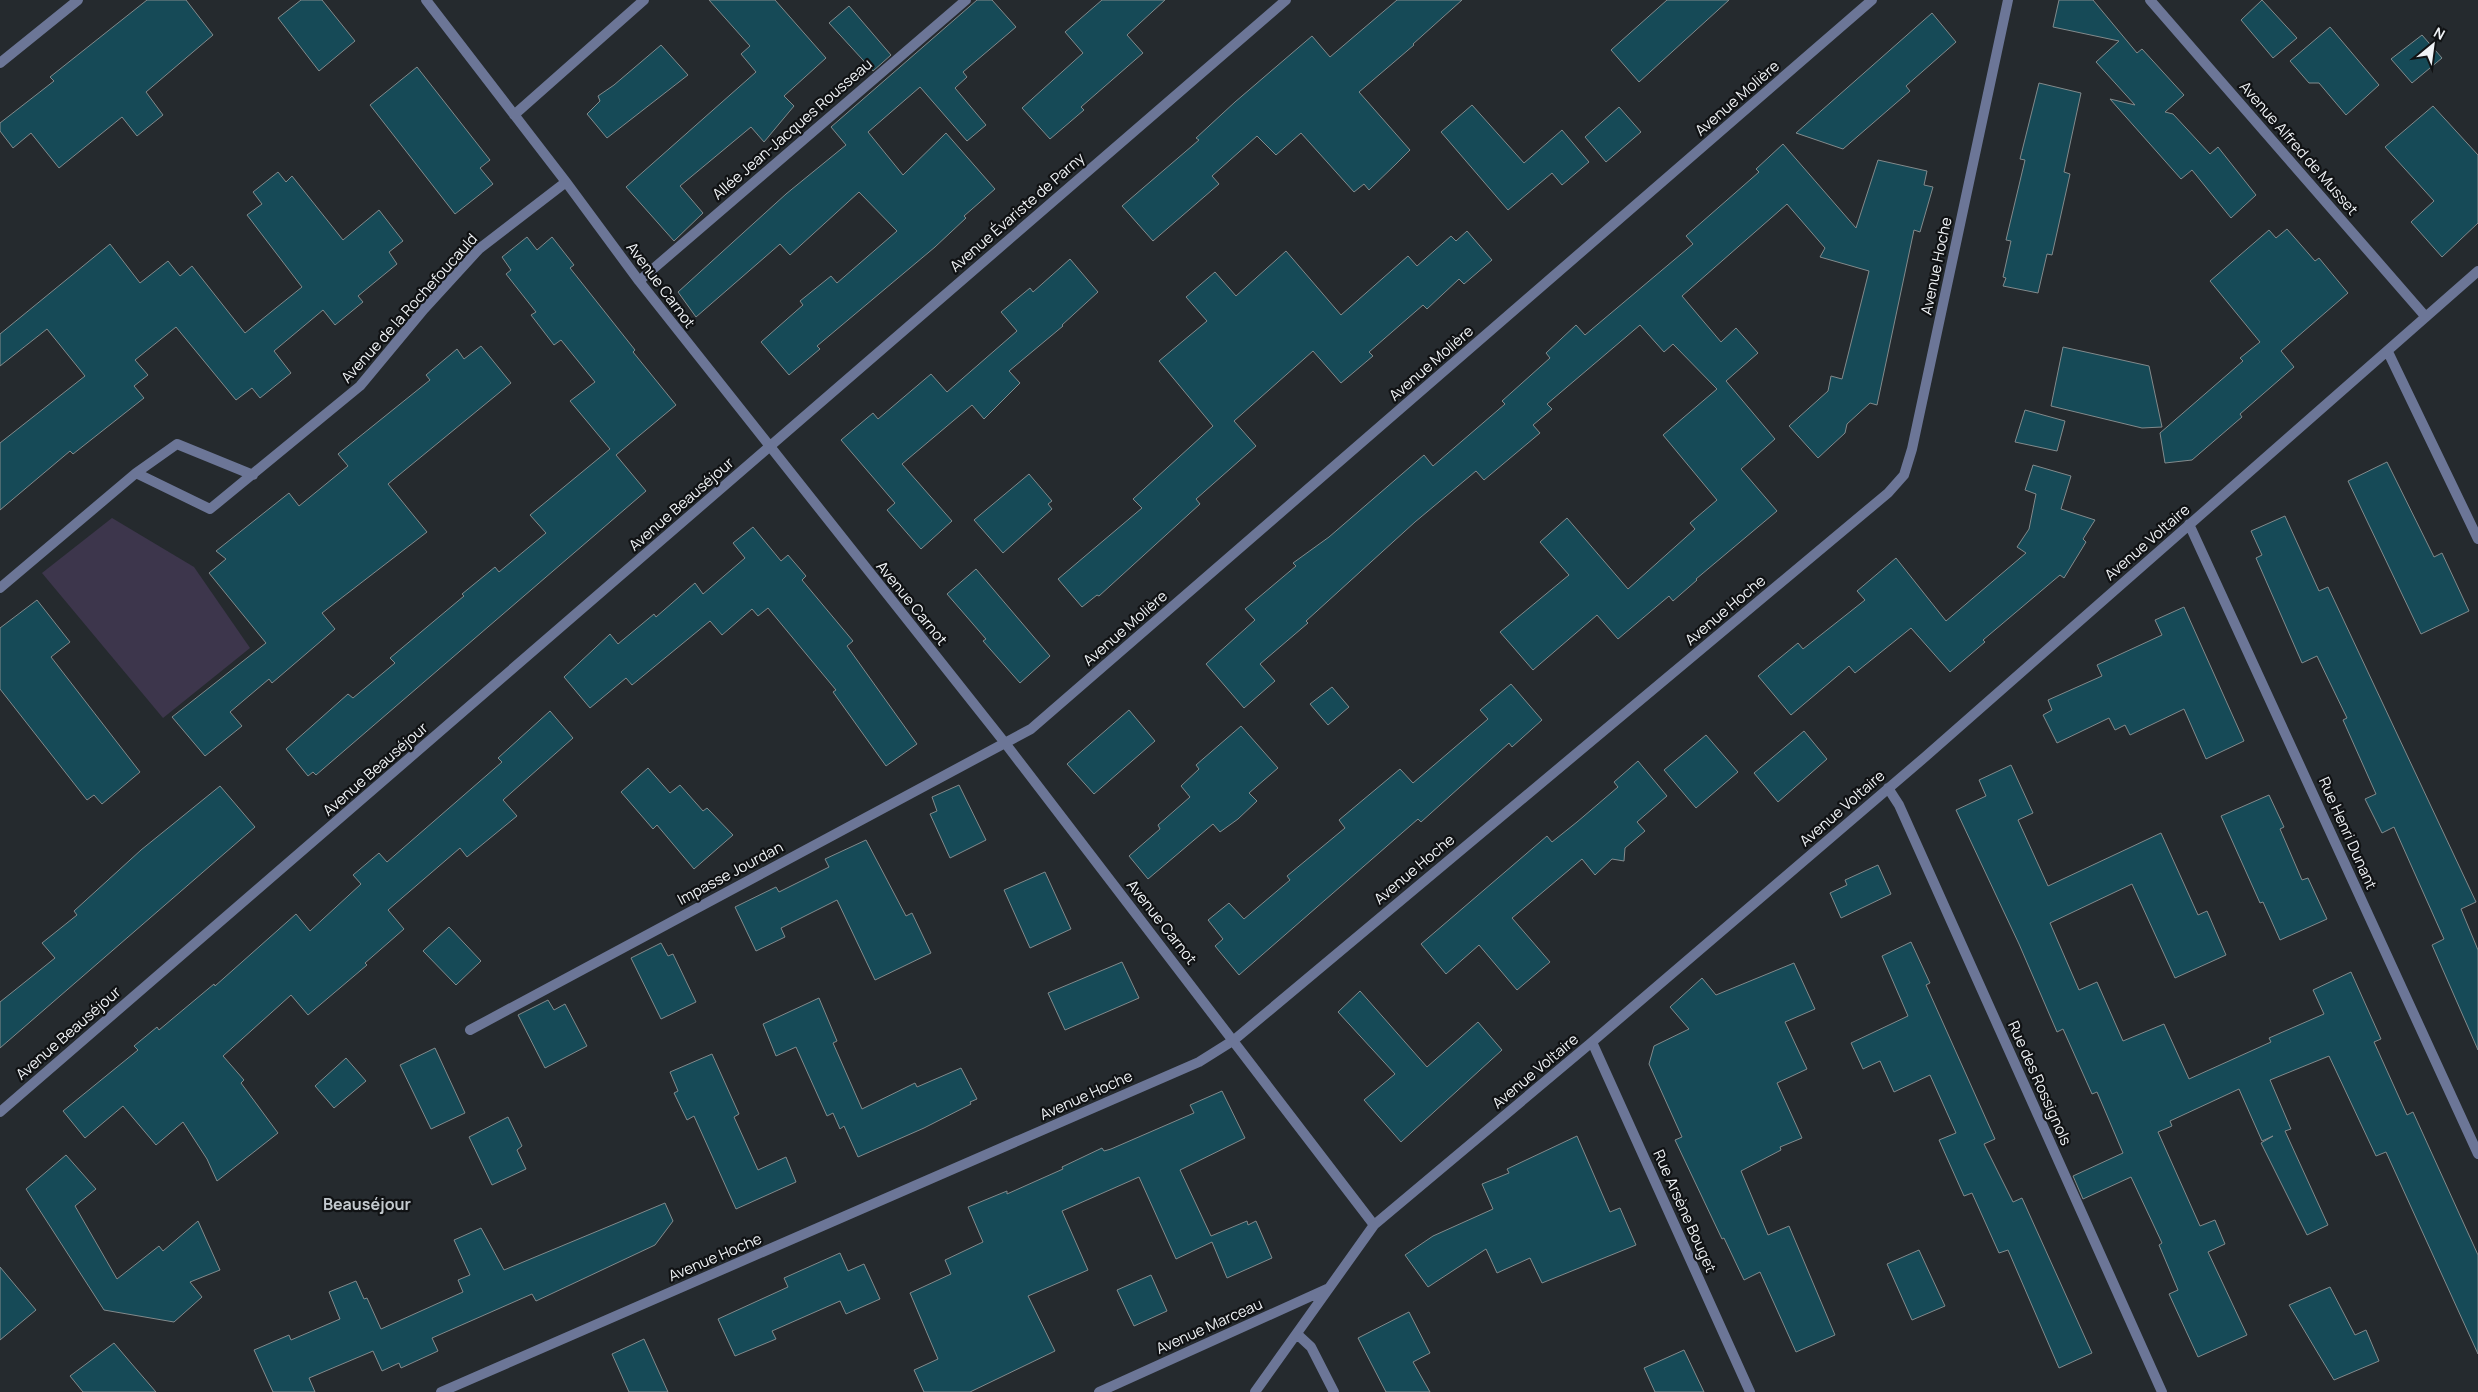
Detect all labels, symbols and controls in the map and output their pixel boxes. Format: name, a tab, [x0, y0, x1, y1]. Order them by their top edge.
north arrow	[2408, 20, 2458, 70]
text: N	[2431, 22, 2449, 44]
street label: Allée Jean-Jacques Rousseau	[708, 54, 876, 204]
street label: Avenue Molière	[1690, 55, 1784, 141]
street label: Avenue Alfred de Musset	[2235, 76, 2363, 220]
street label: Avenue Évariste de Parny	[945, 148, 1089, 276]
street label: Avenue Hoche	[1915, 215, 1957, 317]
street label: Avenue de la Rochefoucauld	[336, 229, 482, 387]
street label: Avenue Carnot	[622, 238, 700, 332]
street label: Avenue Molière	[1384, 320, 1478, 406]
street label: Avenue Beauséjour	[624, 452, 739, 556]
street label: Avenue Voltaire	[2100, 499, 2194, 585]
street label: Avenue Carnot	[872, 557, 952, 649]
street label: Avenue Hoche	[1680, 570, 1770, 650]
street label: Avenue Molière	[1078, 585, 1172, 671]
street label: Avenue Beauséjour	[318, 717, 433, 821]
street label: Avenue Voltaire	[1795, 765, 1889, 851]
street label: Rue Henri Dunant	[2314, 773, 2382, 893]
street label: Avenue Hoche	[1369, 829, 1459, 909]
street label: Impasse Jourdan	[673, 836, 787, 910]
street label: Avenue Carnot	[1122, 875, 1202, 969]
street label: Avenue Beauséjour	[11, 981, 126, 1085]
street label: Rue des Rossignols	[2003, 1017, 2077, 1149]
street label: Avenue Voltaire	[1487, 1029, 1583, 1113]
street label: Avenue Hoche	[1036, 1065, 1136, 1125]
street label: Rue Arsène Bouget	[1648, 1146, 1722, 1276]
district label: Beauséjour	[323, 1193, 411, 1215]
street label: Avenue Hoche	[665, 1228, 765, 1286]
street label: Avenue Marceau	[1152, 1293, 1266, 1359]

